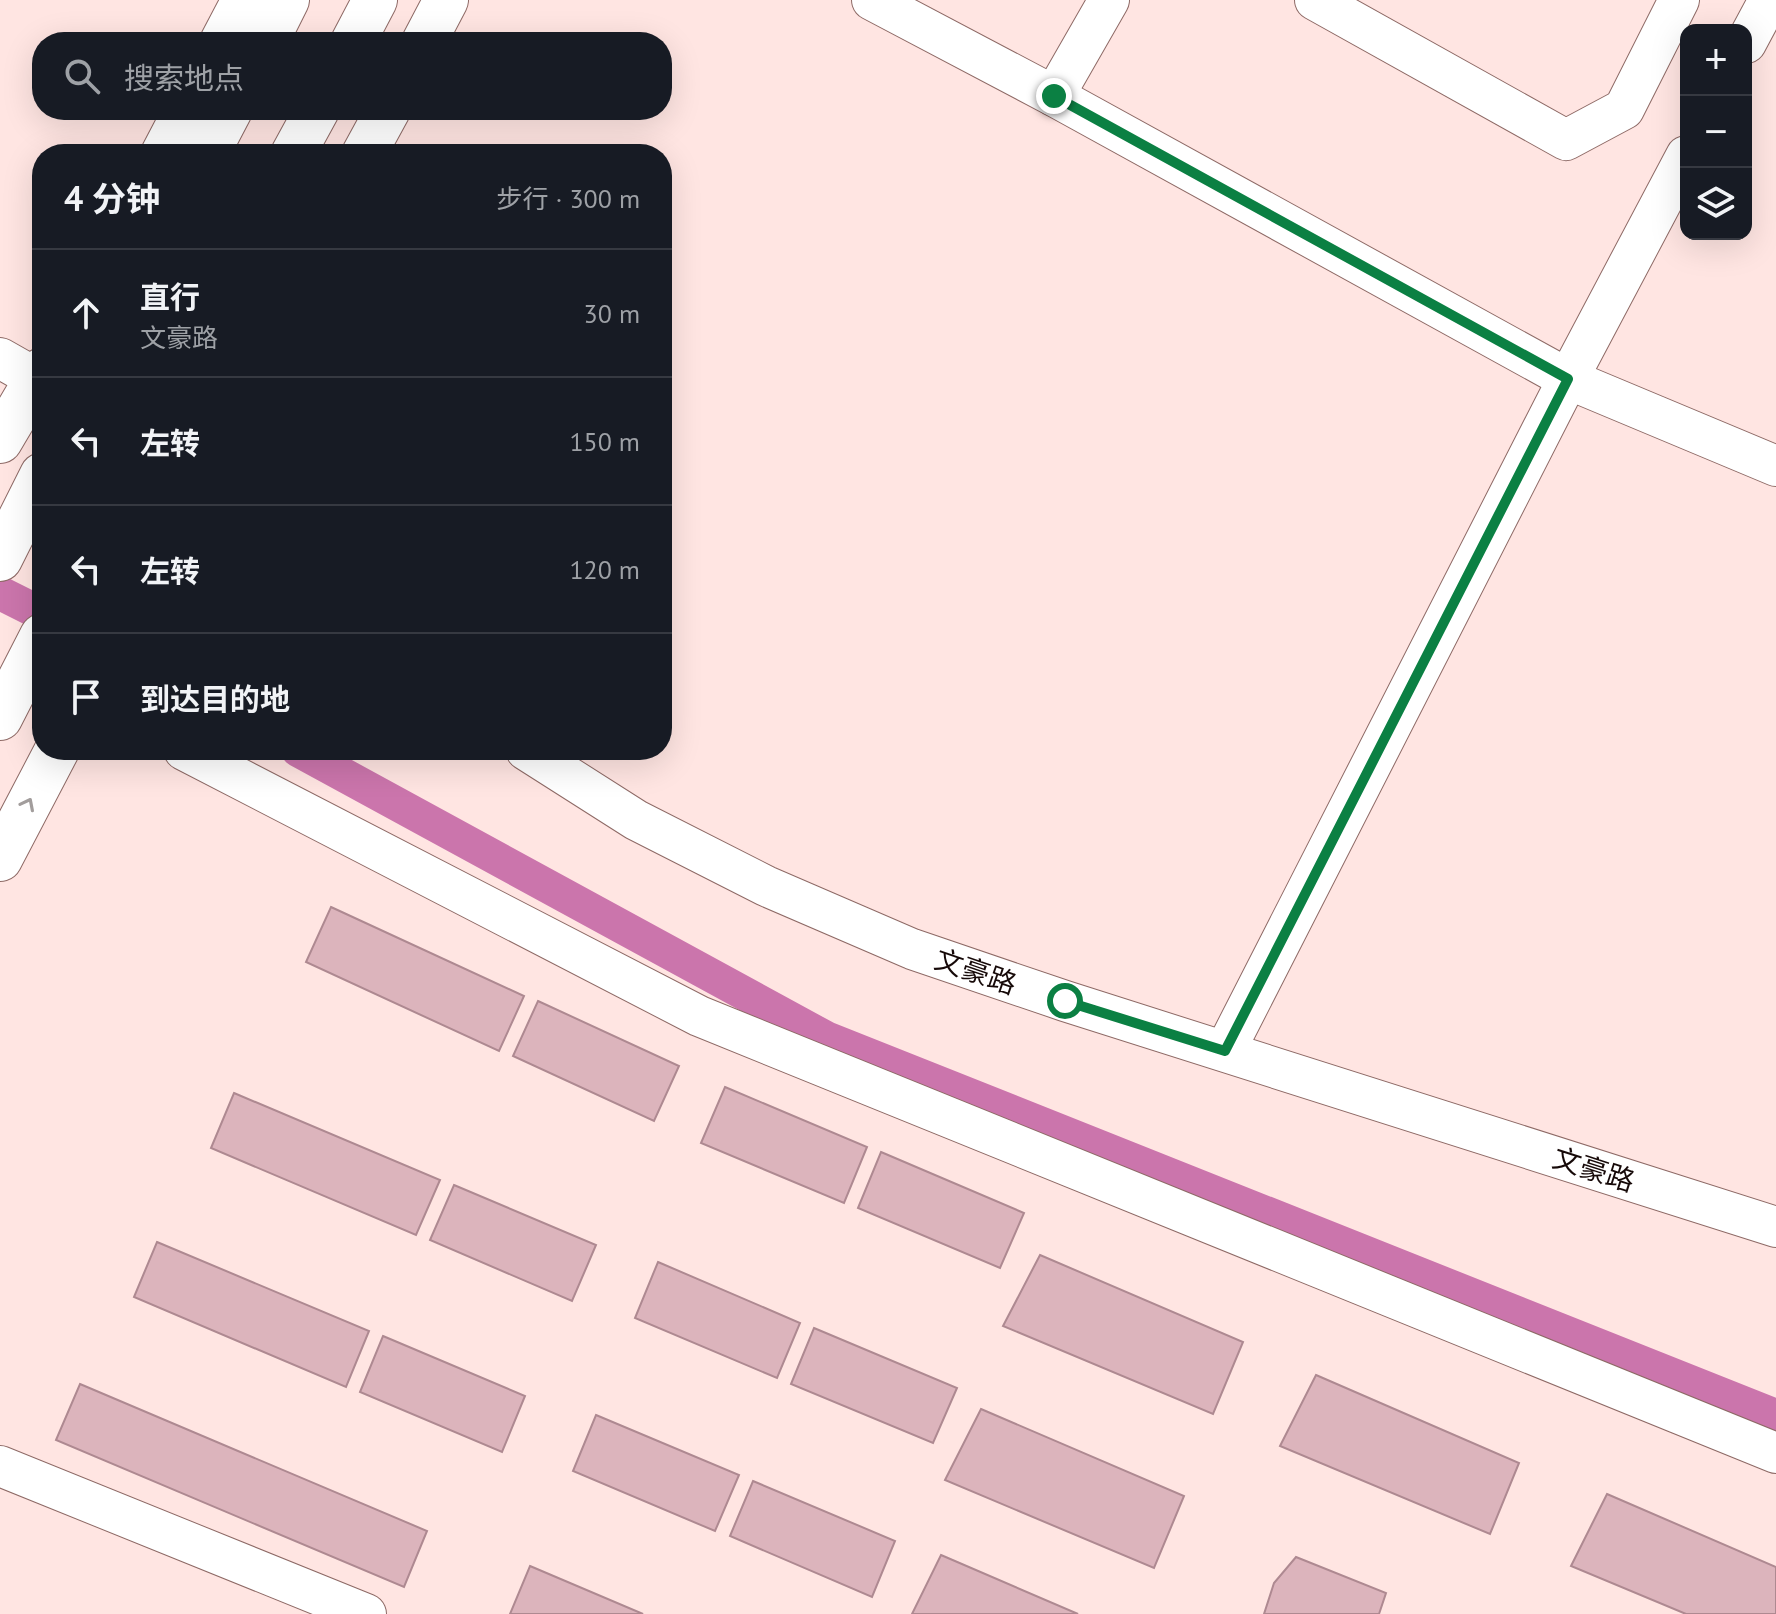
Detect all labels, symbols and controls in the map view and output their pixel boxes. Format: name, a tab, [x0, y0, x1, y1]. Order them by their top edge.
map controls	[1680, 24, 1752, 240]
button: +	[1680, 24, 1752, 96]
search box	[32, 32, 672, 120]
icon: search	[60, 54, 104, 98]
text: 搜索地点	[124, 58, 244, 97]
route end	[1036, 78, 1072, 114]
button: −	[1680, 96, 1752, 168]
button: layers	[1680, 168, 1752, 240]
text: 4 分钟	[64, 176, 160, 220]
text: 步行 · 300 m	[497, 182, 640, 215]
text: 直行	[140, 277, 200, 316]
icon: ahead	[64, 291, 108, 335]
text: 30 m	[584, 297, 640, 330]
text: 文豪路	[140, 321, 218, 354]
icon: left	[64, 419, 108, 463]
text: 左转	[140, 423, 200, 462]
text: 150 m	[569, 425, 640, 458]
icon: left	[64, 547, 108, 591]
text: 左转	[140, 551, 200, 590]
text: 120 m	[569, 553, 640, 586]
icon: arrive	[64, 675, 108, 719]
text: 到达目的地	[140, 679, 290, 718]
one-way arrow	[19, 798, 34, 813]
street label: 文豪路	[930, 940, 1022, 1002]
route start	[1047, 983, 1083, 1019]
street label: 文豪路	[1548, 1138, 1640, 1200]

